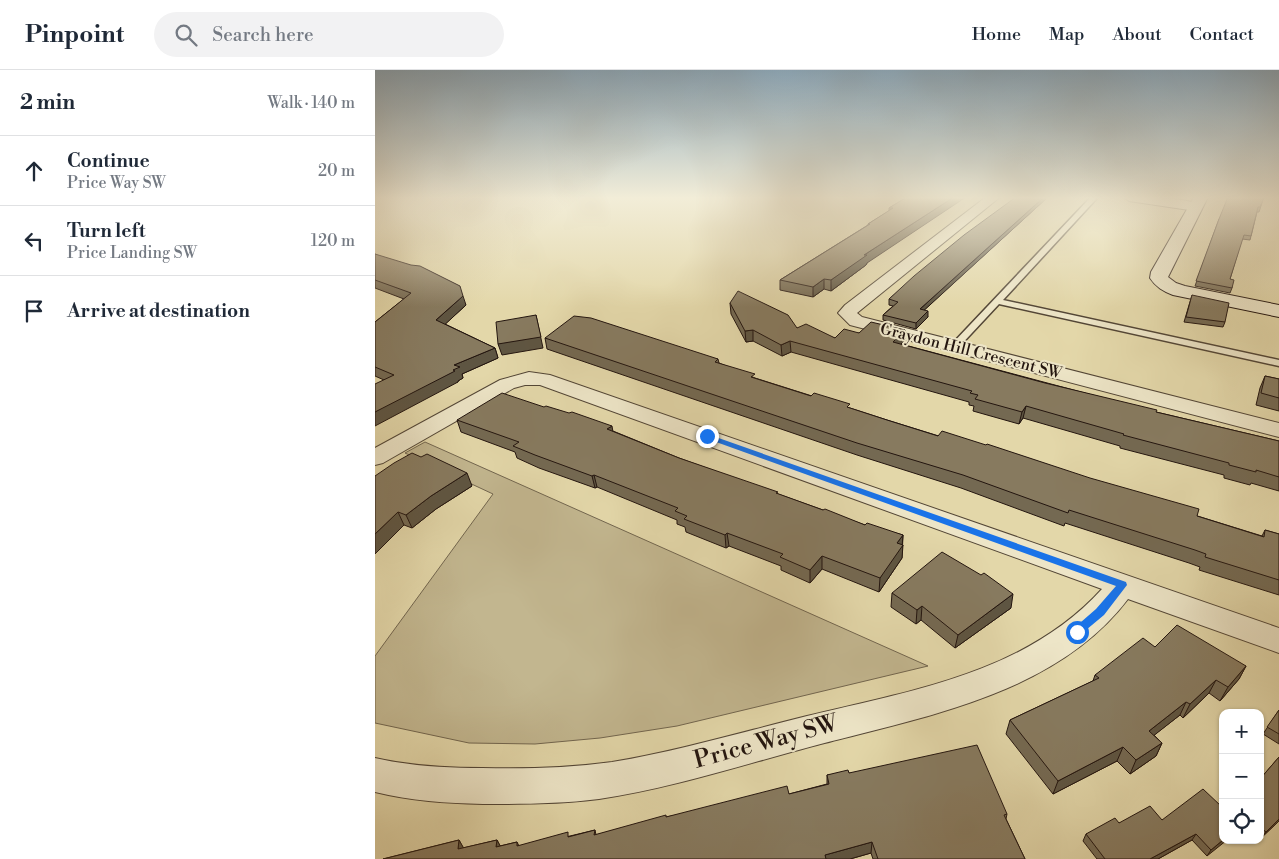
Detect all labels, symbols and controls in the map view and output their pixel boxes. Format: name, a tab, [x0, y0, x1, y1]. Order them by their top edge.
search box	[154, 12, 504, 57]
text: Pinpoint	[25, 20, 124, 50]
icon: search	[172, 21, 200, 49]
text: Search here	[212, 23, 314, 47]
text: Home	[972, 23, 1021, 46]
text: Map	[1049, 23, 1085, 46]
text: About	[1113, 23, 1162, 46]
text: Contact	[1190, 23, 1254, 46]
text: 2 min	[20, 90, 75, 116]
text: Walk · 140 m	[267, 93, 355, 113]
text: Continue	[67, 149, 150, 173]
icon: ahead	[20, 157, 48, 185]
text: 20 m	[318, 161, 355, 181]
text: Price Way SW	[67, 173, 166, 193]
text: Turn left	[67, 219, 146, 243]
icon: left	[20, 227, 48, 255]
text: 120 m	[311, 231, 355, 251]
text: Price Landing SW	[67, 243, 197, 263]
icon: arrive	[20, 297, 48, 325]
text: Arrive at destination	[67, 299, 250, 323]
street label: Graydon Hill Crescent SW	[878, 319, 1064, 383]
route end	[696, 425, 719, 448]
route start	[1066, 621, 1089, 644]
street label: Price Way SW	[691, 708, 843, 776]
map controls	[1219, 709, 1264, 844]
button: +	[1219, 709, 1264, 754]
button: −	[1219, 754, 1264, 799]
button: locate	[1219, 799, 1264, 844]

